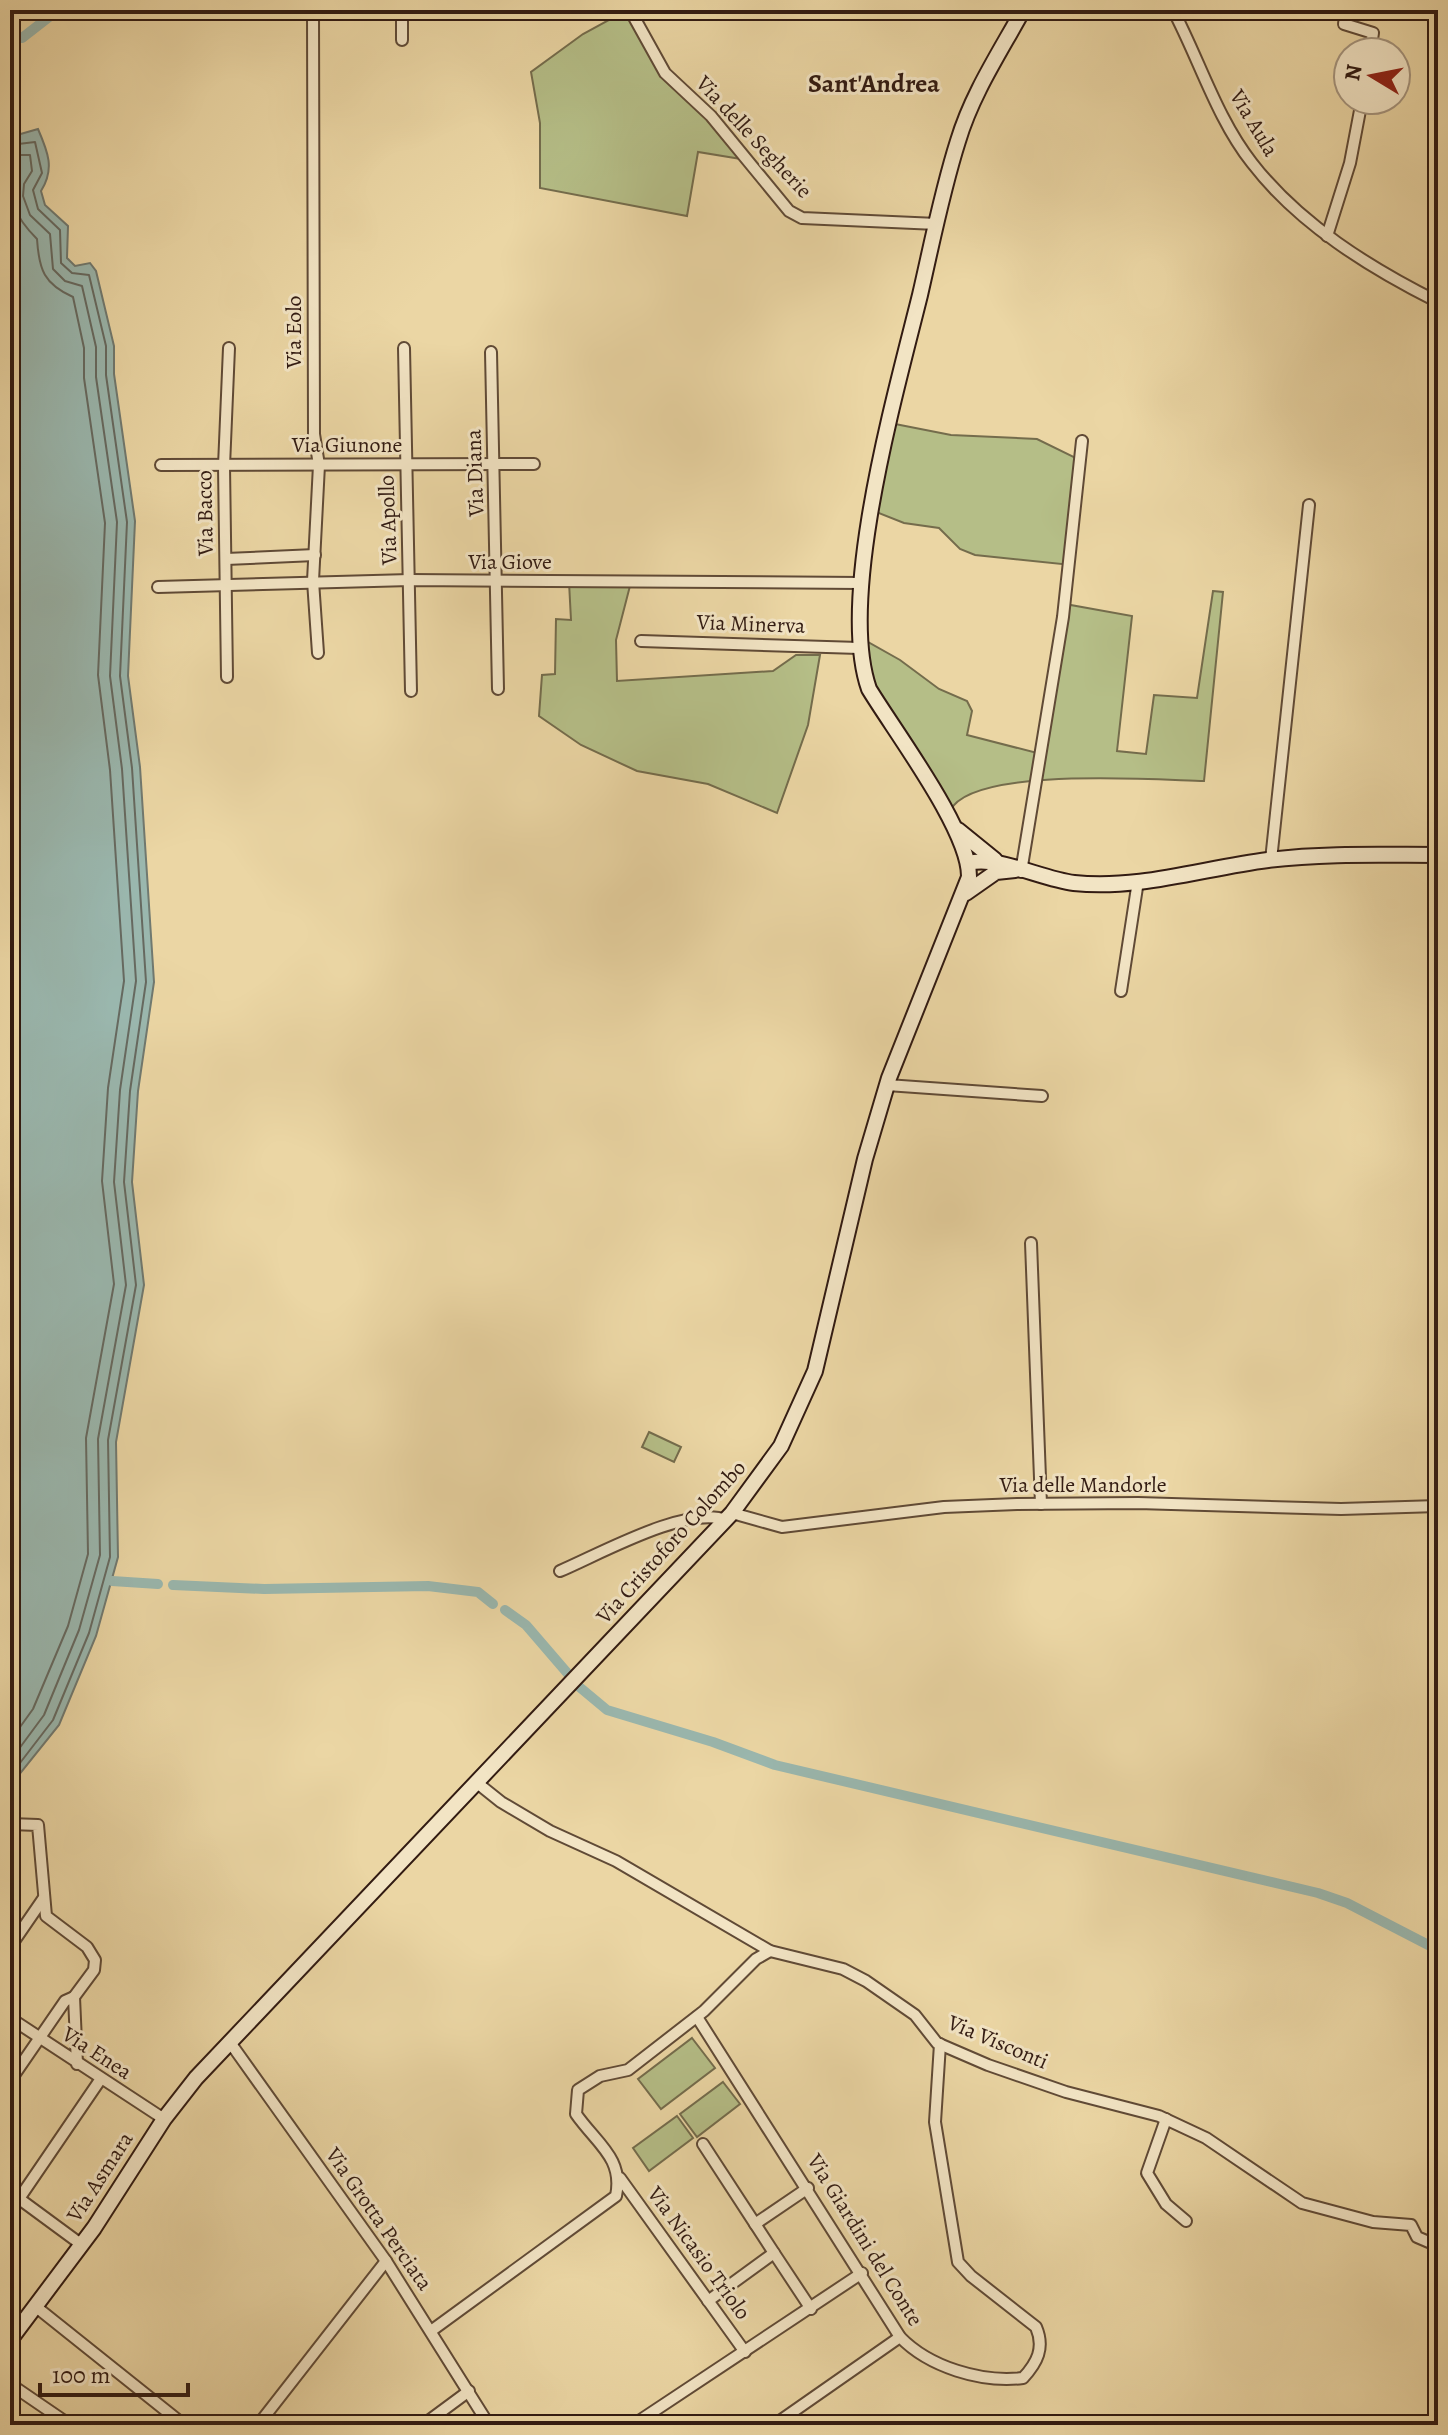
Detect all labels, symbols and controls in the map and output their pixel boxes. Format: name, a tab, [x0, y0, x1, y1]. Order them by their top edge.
north arrow	[1332, 36, 1412, 116]
text: N	[1337, 62, 1369, 83]
district label: Sant'Andrea	[808, 66, 940, 101]
street label: Via delle Segherie	[688, 68, 819, 205]
street label: Via Aula	[1222, 83, 1286, 163]
street label: Via Eolo	[279, 295, 309, 370]
street label: Via Diana	[458, 428, 492, 518]
street label: Via Giunone	[291, 430, 402, 460]
street label: Via Bacco	[189, 470, 221, 557]
street label: Via Apollo	[371, 474, 405, 567]
street label: Via Giove	[467, 547, 552, 577]
street label: Via Minerva	[695, 607, 806, 641]
street label: Via Cristoforo Colombo	[589, 1454, 753, 1631]
street label: Via delle Mandorle	[998, 1470, 1167, 1500]
street label: Via Visconti	[942, 2007, 1053, 2077]
street label: Via Enea	[55, 2019, 138, 2087]
street label: Via Asmara	[59, 2125, 141, 2229]
street label: Via Grotta Perciata	[318, 2141, 440, 2297]
street label: Via Giardini del Conte	[799, 2147, 930, 2332]
street label: Via Nicasio Triolo	[640, 2179, 758, 2326]
scale bar	[40, 2347, 188, 2397]
text: 100 m	[52, 2359, 111, 2391]

